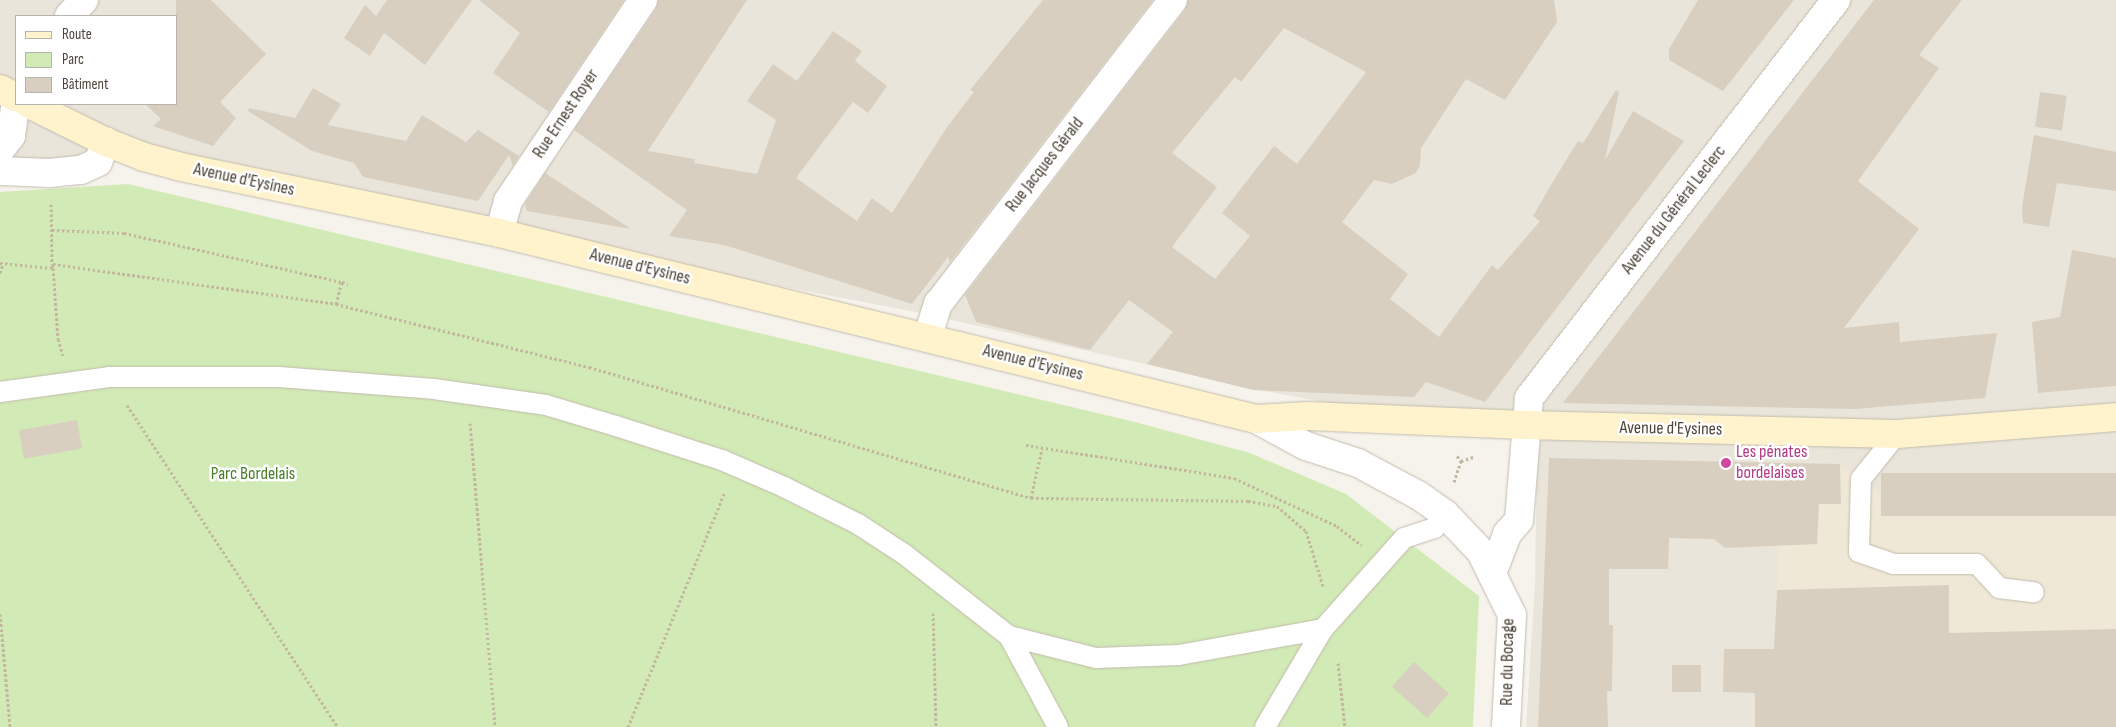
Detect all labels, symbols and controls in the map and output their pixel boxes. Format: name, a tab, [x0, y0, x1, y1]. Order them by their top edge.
legend	[15, 15, 178, 105]
text: Route	[62, 25, 92, 44]
text: Parc	[62, 50, 84, 69]
street label: Rue Ernest Royer	[528, 65, 604, 163]
text: Bâtiment	[62, 75, 109, 94]
street label: Rue Jacques Gérald	[1001, 113, 1089, 217]
street label: Avenue du Général Leclerc	[1617, 141, 1731, 279]
street label: Avenue d'Eysines	[191, 159, 297, 201]
street label: Avenue d'Eysines	[588, 244, 692, 290]
street label: Avenue d'Eysines	[981, 340, 1085, 386]
street label: Avenue d'Eysines	[1619, 417, 1723, 441]
place label: Les pénates bordelaises	[1736, 442, 1807, 484]
marker: Les pénates bordelaises	[1720, 457, 1732, 469]
park label: Parc Bordelais	[211, 463, 295, 485]
street label: Rue du Bocage	[1496, 618, 1520, 706]

